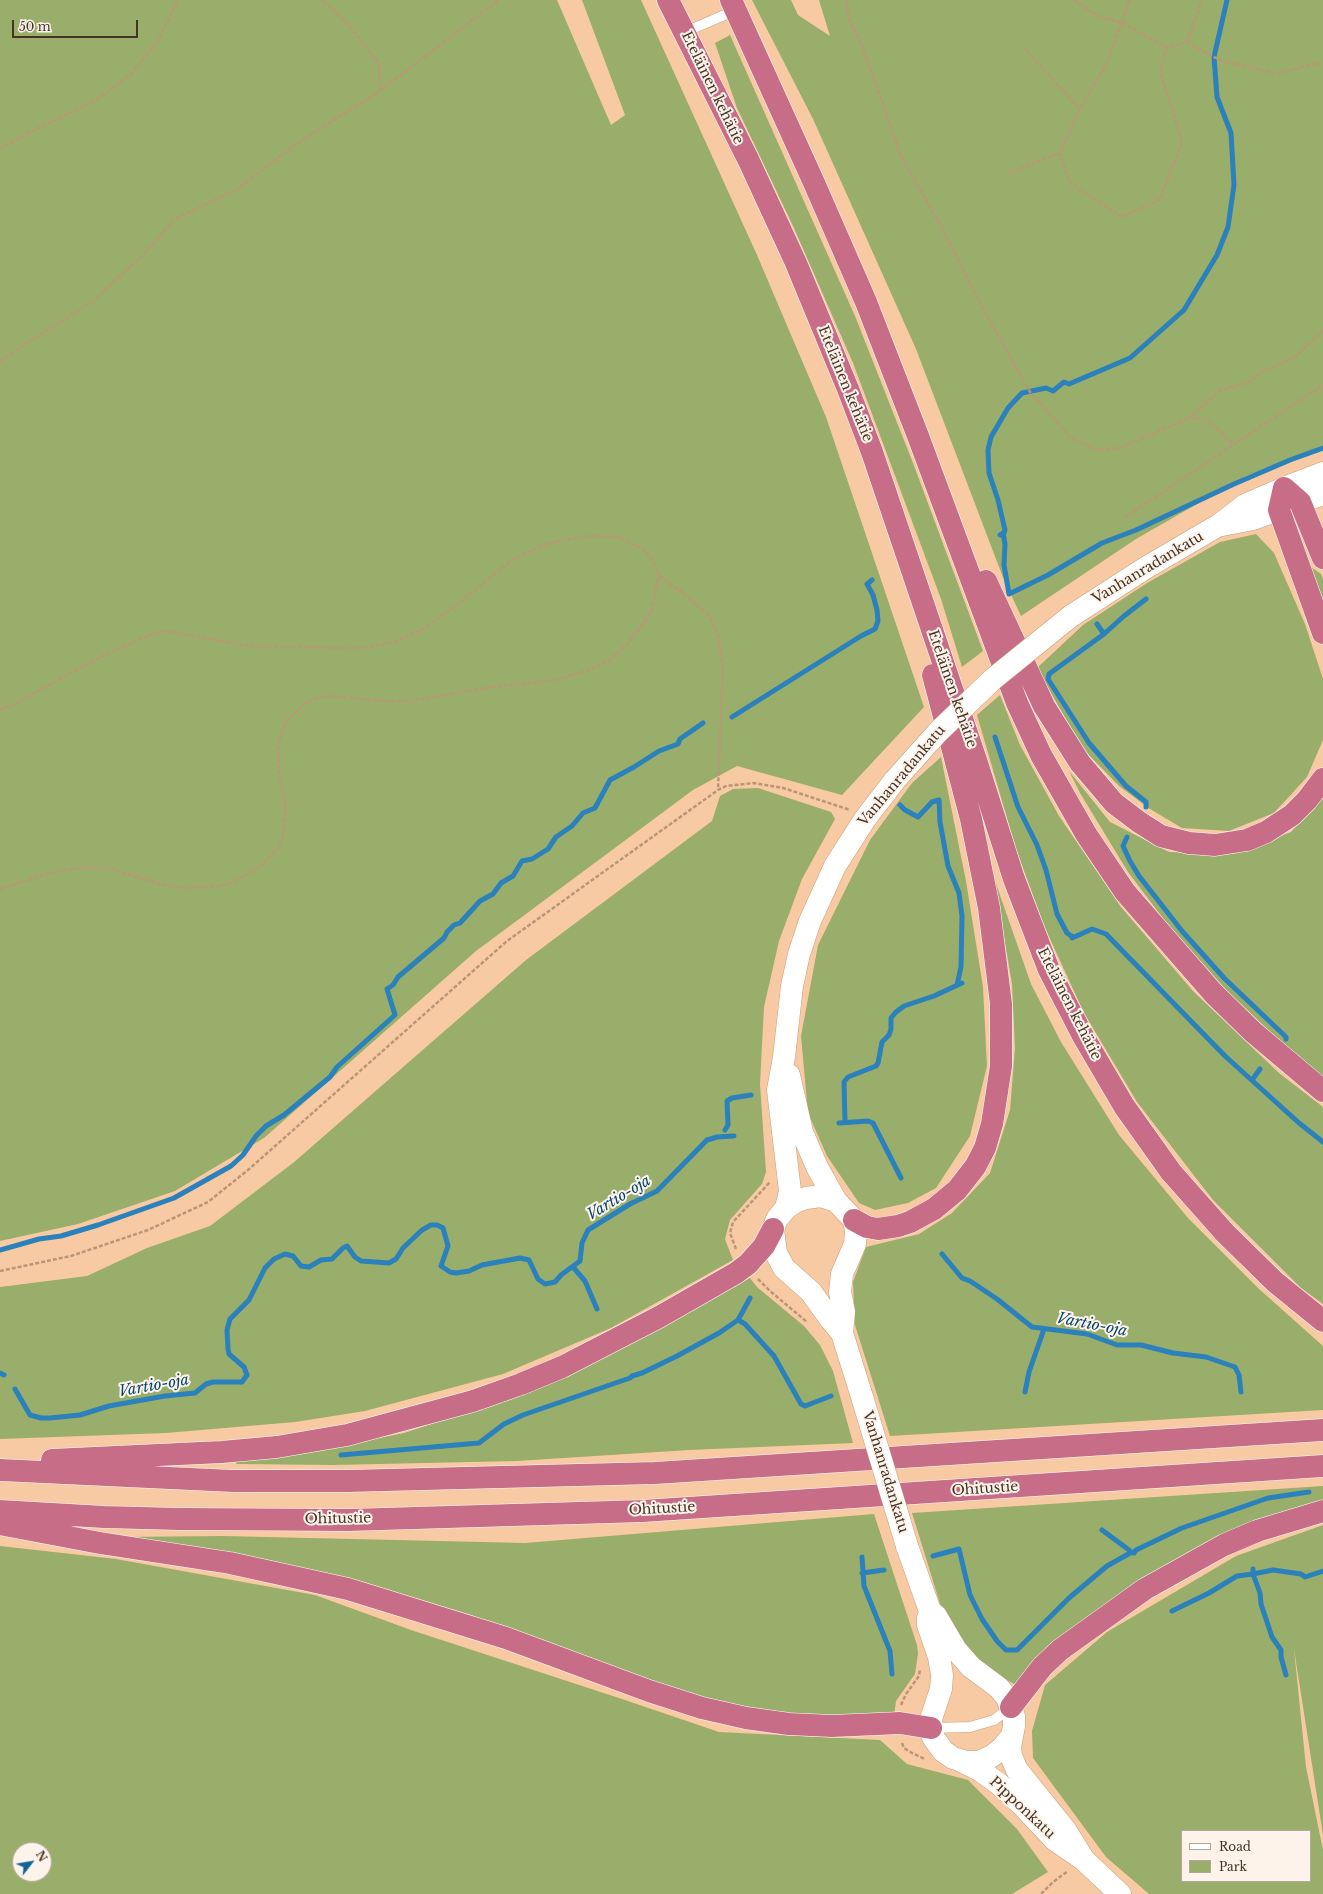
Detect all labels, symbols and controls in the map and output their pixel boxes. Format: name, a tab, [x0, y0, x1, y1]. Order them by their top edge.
scale bar	[14, 12, 140, 38]
text: 50 m	[19, 19, 51, 34]
street label: Eteläinen kehätie	[677, 29, 747, 147]
street label: Eteläinen kehätie	[814, 324, 876, 444]
street label: Vanhanradankatu	[1089, 528, 1207, 608]
street label: Eteläinen kehätie	[924, 628, 980, 750]
street label: Vanhanradankatu	[855, 722, 949, 830]
street label: Eteläinen kehätie	[1033, 945, 1105, 1063]
water label: Vartio-oja	[584, 1172, 654, 1224]
water label: Vartio-oja	[1055, 1309, 1129, 1341]
water label: Vartio-oja	[117, 1371, 191, 1401]
street label: Vanhanradankatu	[858, 1409, 912, 1535]
street label: Ohitustie	[951, 1478, 1019, 1500]
street label: Ohitustie	[628, 1499, 696, 1519]
street label: Ohitustie	[305, 1510, 371, 1528]
street label: Pipponkatu	[986, 1773, 1058, 1843]
legend	[1181, 1830, 1311, 1882]
text: Road	[1219, 1839, 1251, 1854]
north arrow	[12, 1842, 52, 1882]
text: N	[33, 1848, 50, 1864]
text: Park	[1219, 1859, 1247, 1874]

